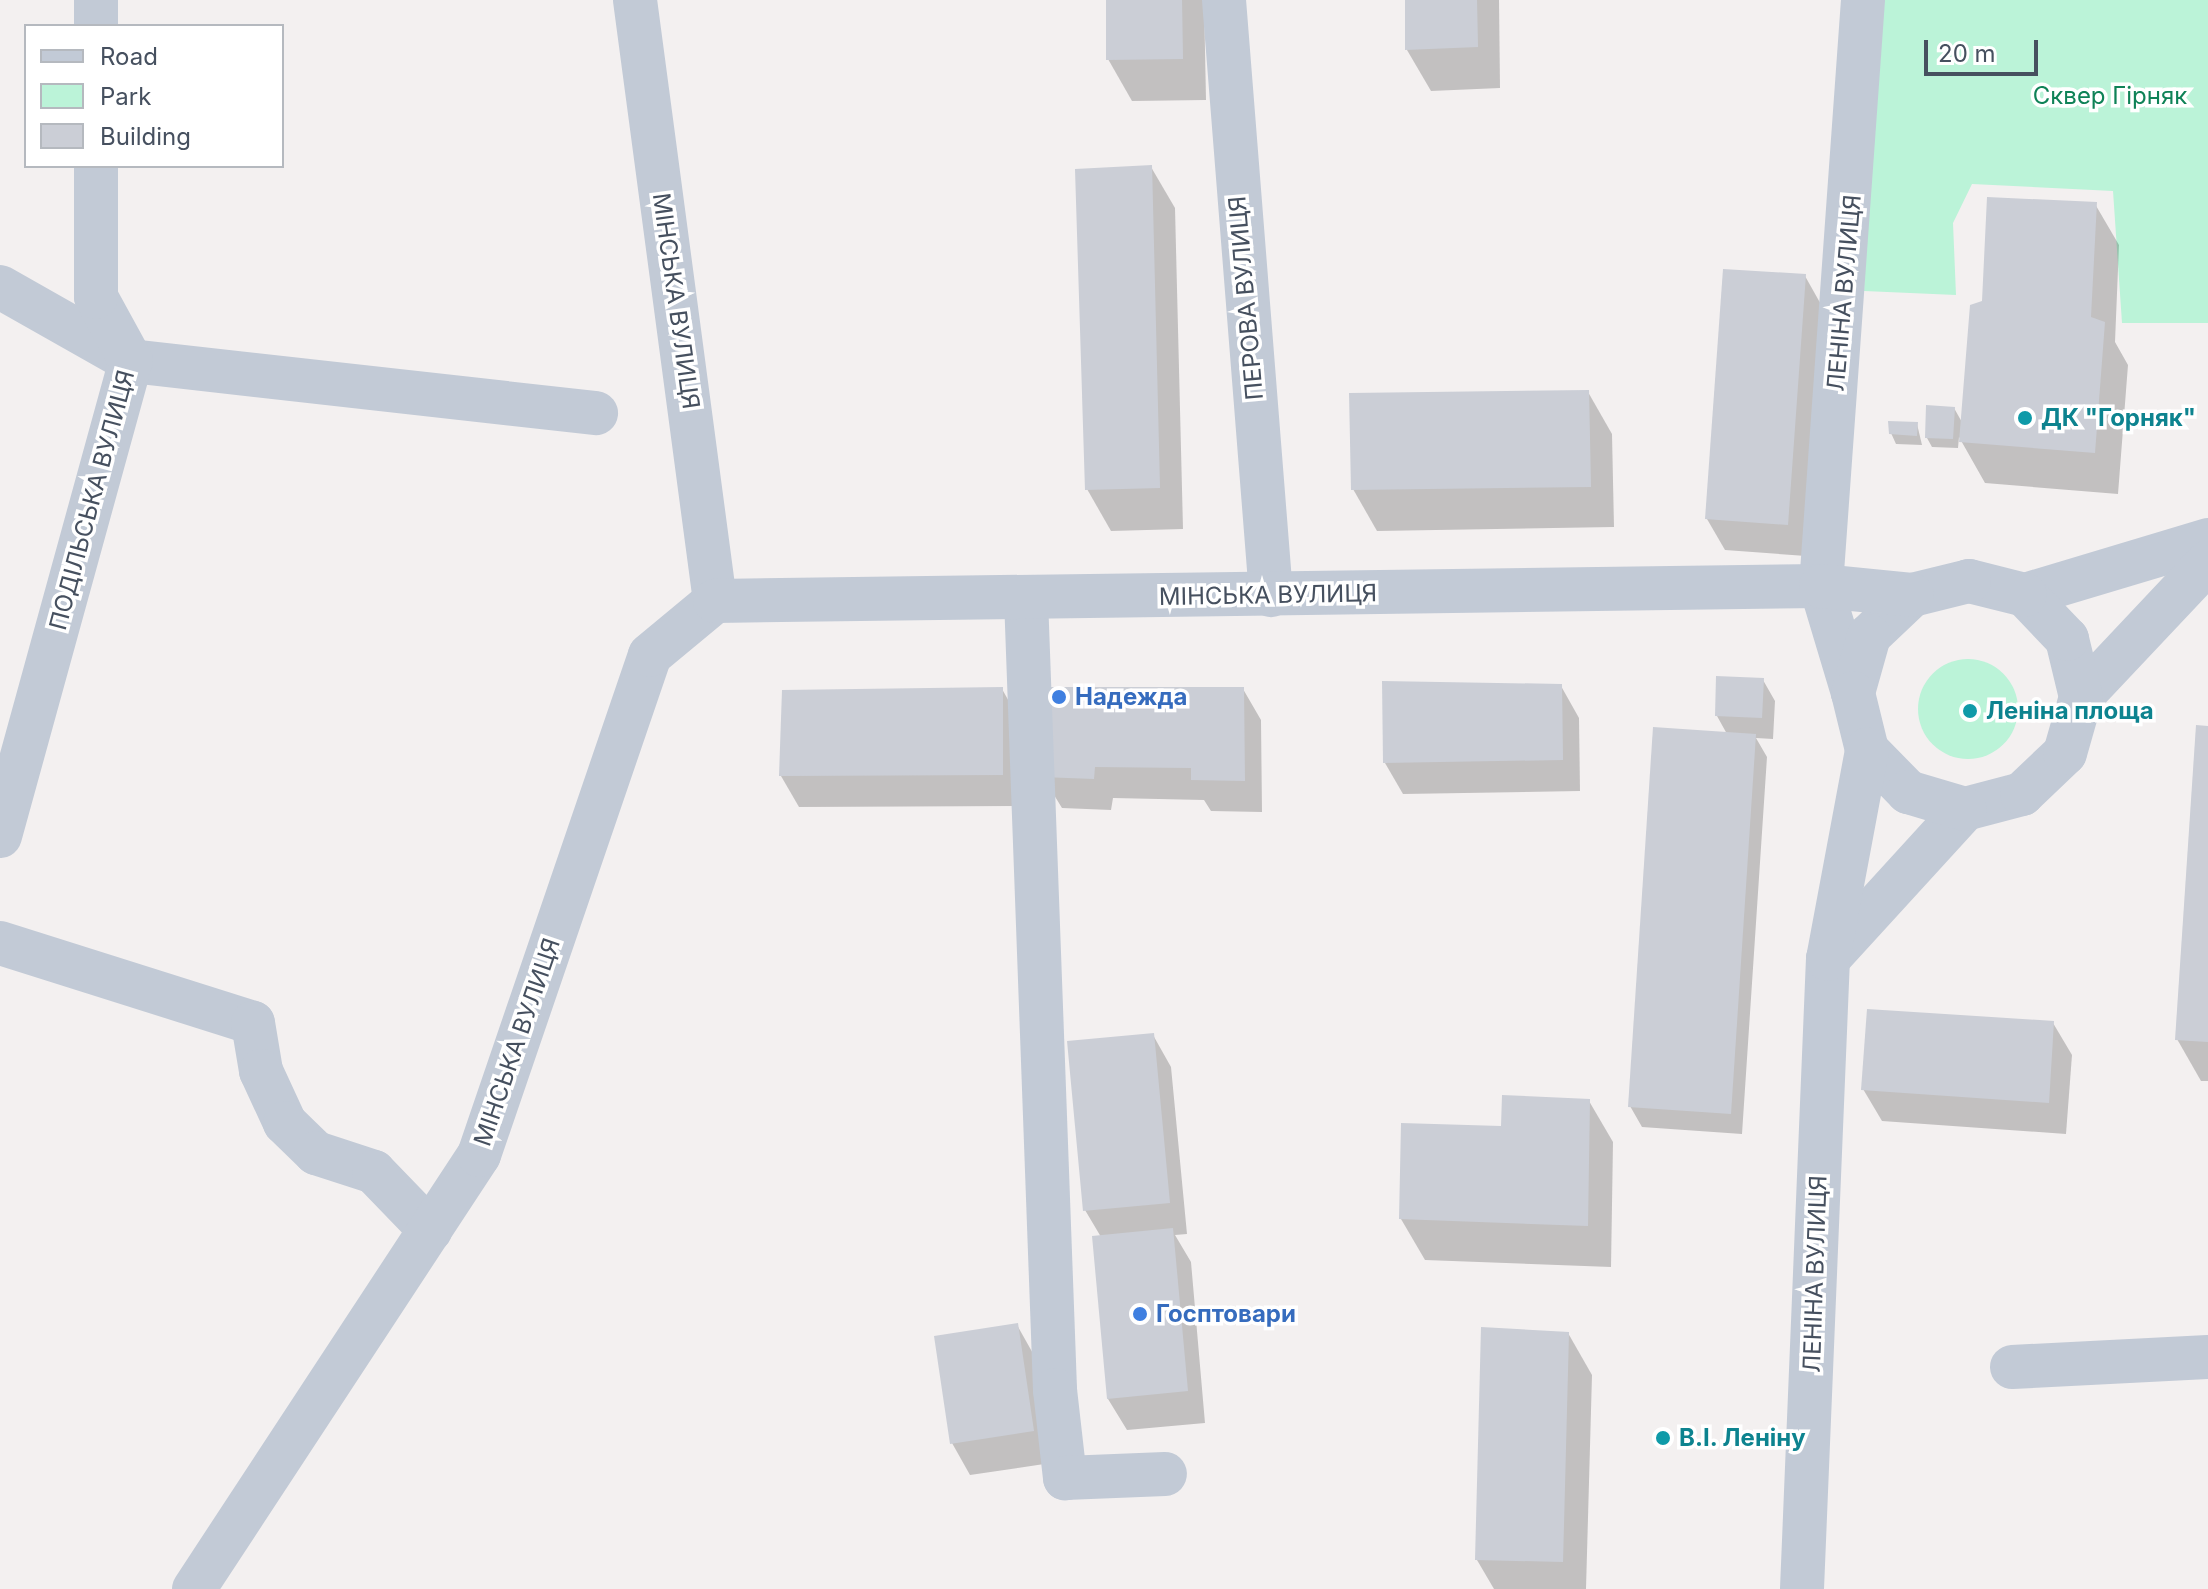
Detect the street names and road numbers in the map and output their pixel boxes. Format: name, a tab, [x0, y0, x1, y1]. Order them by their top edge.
street label: МІНСЬКА ВУЛИЦЯ	[647, 191, 705, 411]
street label: ЛЕНІНА ВУЛИЦЯ	[1821, 193, 1867, 393]
street label: ПЕРОВА ВУЛИЦЯ	[1223, 195, 1269, 401]
street label: ПОДІЛЬСЬКА ВУЛИЦЯ	[43, 367, 141, 633]
street label: МІНСЬКА ВУЛИЦЯ	[1159, 579, 1377, 611]
street label: МІНСЬКА ВУЛИЦЯ	[468, 934, 566, 1150]
street label: ЛЕНІНА ВУЛИЦЯ	[1797, 1175, 1833, 1373]

